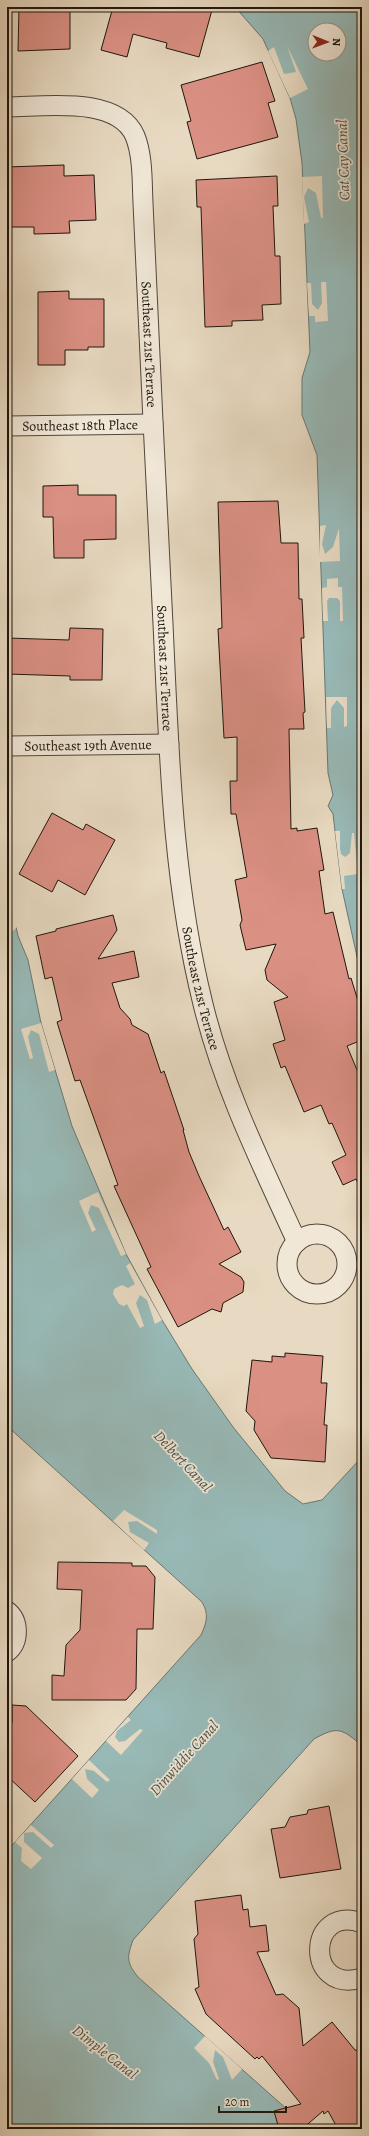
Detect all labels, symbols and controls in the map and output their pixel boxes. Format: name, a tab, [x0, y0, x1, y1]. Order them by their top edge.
north arrow	[307, 22, 347, 62]
text: N	[329, 38, 344, 46]
water label: Cat Cay Canal	[332, 119, 354, 201]
street label: Southeast 21st Terrace	[137, 281, 162, 408]
street label: Southeast 18th Place	[22, 415, 138, 435]
street label: Southeast 21st Terrace	[153, 604, 178, 732]
street label: Southeast 19th Avenue	[24, 735, 152, 755]
street label: Southeast 21st Terrace	[178, 925, 225, 1053]
water label: Delbert Canal	[149, 1426, 217, 1496]
water label: Dinwiddie Canal	[145, 1716, 223, 1800]
water label: Dimple Canal	[68, 2020, 142, 2084]
scale bar	[219, 2088, 286, 2114]
text: 20 m	[225, 2094, 249, 2110]

